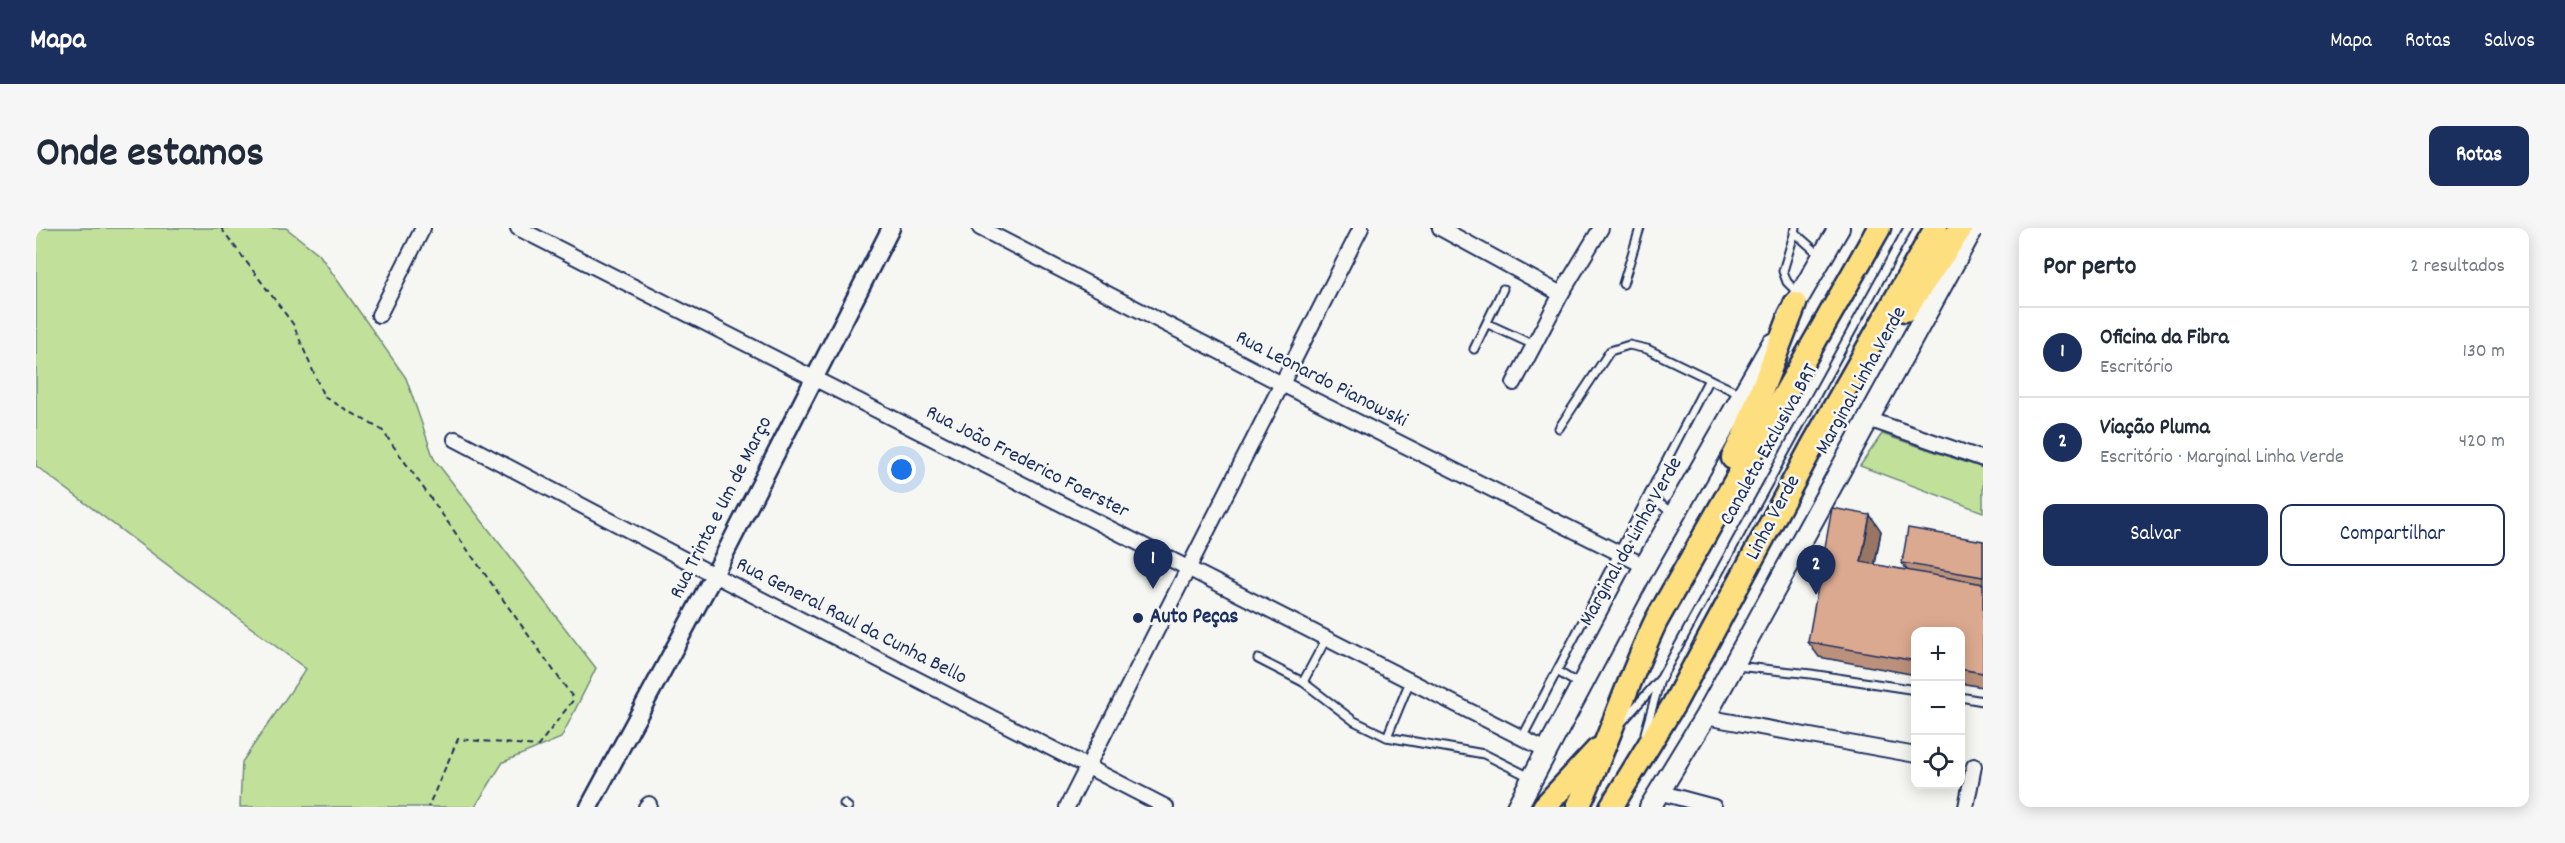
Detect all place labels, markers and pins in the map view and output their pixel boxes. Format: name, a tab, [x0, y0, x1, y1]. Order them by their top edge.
pin: 1	[1134, 540, 1172, 589]
pin: 2	[1796, 546, 1836, 595]
place label: Auto Peças	[1150, 603, 1238, 633]
marker: Auto Peças	[1131, 611, 1145, 625]

